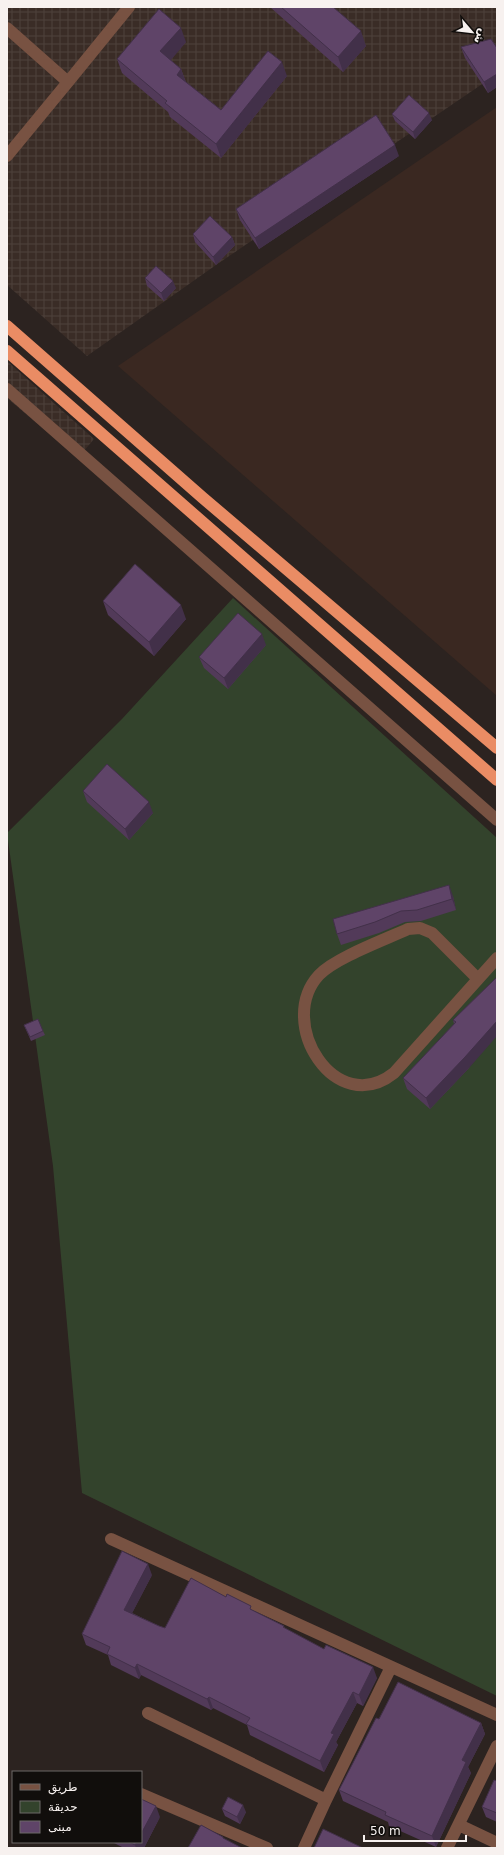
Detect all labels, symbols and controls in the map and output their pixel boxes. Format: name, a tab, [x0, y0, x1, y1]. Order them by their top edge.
north arrow	[452, 12, 492, 52]
text: ش	[471, 27, 490, 46]
legend	[12, 1771, 142, 1843]
text: طريق	[48, 1780, 78, 1795]
text: حديقة	[48, 1800, 78, 1814]
scale bar	[364, 1817, 466, 1843]
text: مبنى	[48, 1820, 72, 1834]
text: 50 m	[370, 1824, 401, 1838]

